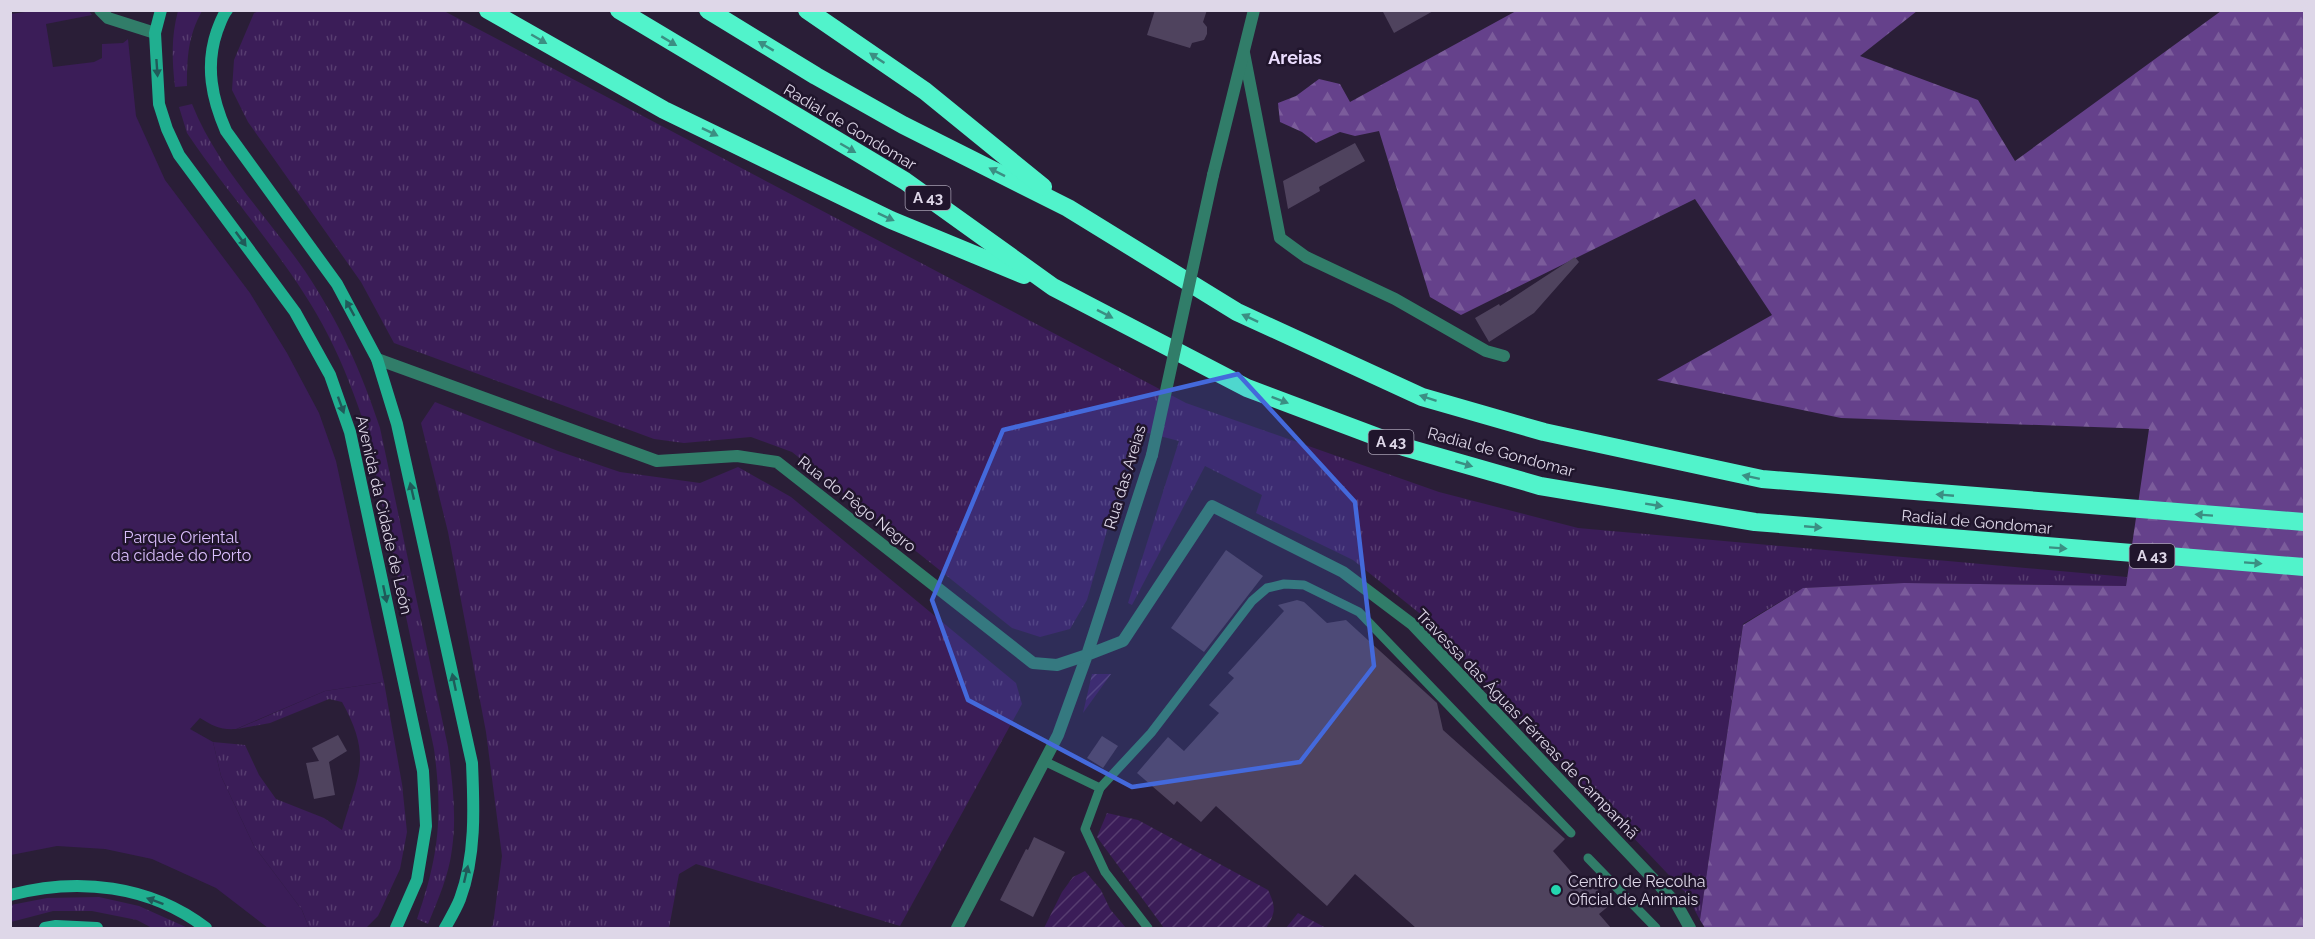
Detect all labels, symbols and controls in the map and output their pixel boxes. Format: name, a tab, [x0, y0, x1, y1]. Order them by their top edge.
one-way arrow	[531, 34, 547, 45]
one-way arrow	[661, 35, 677, 46]
one-way arrow	[757, 40, 774, 51]
district label: Areias	[1268, 47, 1322, 68]
one-way arrow	[869, 53, 885, 64]
one-way arrow	[152, 58, 161, 77]
street label: Radial de Gondomar	[780, 80, 920, 174]
one-way arrow	[702, 128, 719, 137]
one-way arrow	[840, 143, 856, 154]
one-way arrow	[988, 168, 1005, 177]
road number: A 43	[906, 186, 950, 210]
one-way arrow	[878, 213, 895, 222]
one-way arrow	[235, 230, 247, 246]
one-way arrow	[345, 299, 355, 316]
one-way arrow	[1096, 309, 1113, 319]
one-way arrow	[1241, 313, 1259, 323]
one-way arrow	[1419, 393, 1437, 402]
one-way arrow	[336, 396, 346, 414]
one-way arrow	[1271, 396, 1289, 405]
street label: Avenida da Cidade de León	[352, 414, 416, 616]
street label: Rua das Areias	[1100, 422, 1150, 531]
street label: Radial de Gondomar	[1425, 423, 1577, 481]
road number: A 43	[1368, 430, 1414, 454]
street label: Rua do Pêgo Negro	[794, 452, 920, 556]
one-way arrow	[1455, 460, 1473, 469]
one-way arrow	[1741, 472, 1760, 481]
one-way arrow	[407, 482, 417, 501]
one-way arrow	[1935, 490, 1954, 500]
one-way arrow	[1645, 501, 1664, 510]
street label: Radial de Gondomar	[1901, 506, 2054, 538]
one-way arrow	[2195, 510, 2214, 520]
one-way arrow	[1804, 522, 1823, 532]
park label: Parque Oriental da cidade do Porto	[111, 528, 251, 565]
one-way arrow	[2049, 544, 2068, 553]
road number: A 43	[2130, 544, 2174, 568]
one-way arrow	[2243, 559, 2262, 568]
one-way arrow	[381, 585, 390, 604]
street label: Travessa das Águas Férreas de Campanhã	[1412, 605, 1643, 843]
one-way arrow	[449, 673, 459, 691]
one-way arrow	[462, 864, 471, 883]
place label: Centro de Recolha Oficial de Animais	[1568, 872, 1706, 909]
marker: Centro de Recolha Oficial de Animais	[1549, 883, 1563, 897]
one-way arrow	[146, 895, 164, 905]

